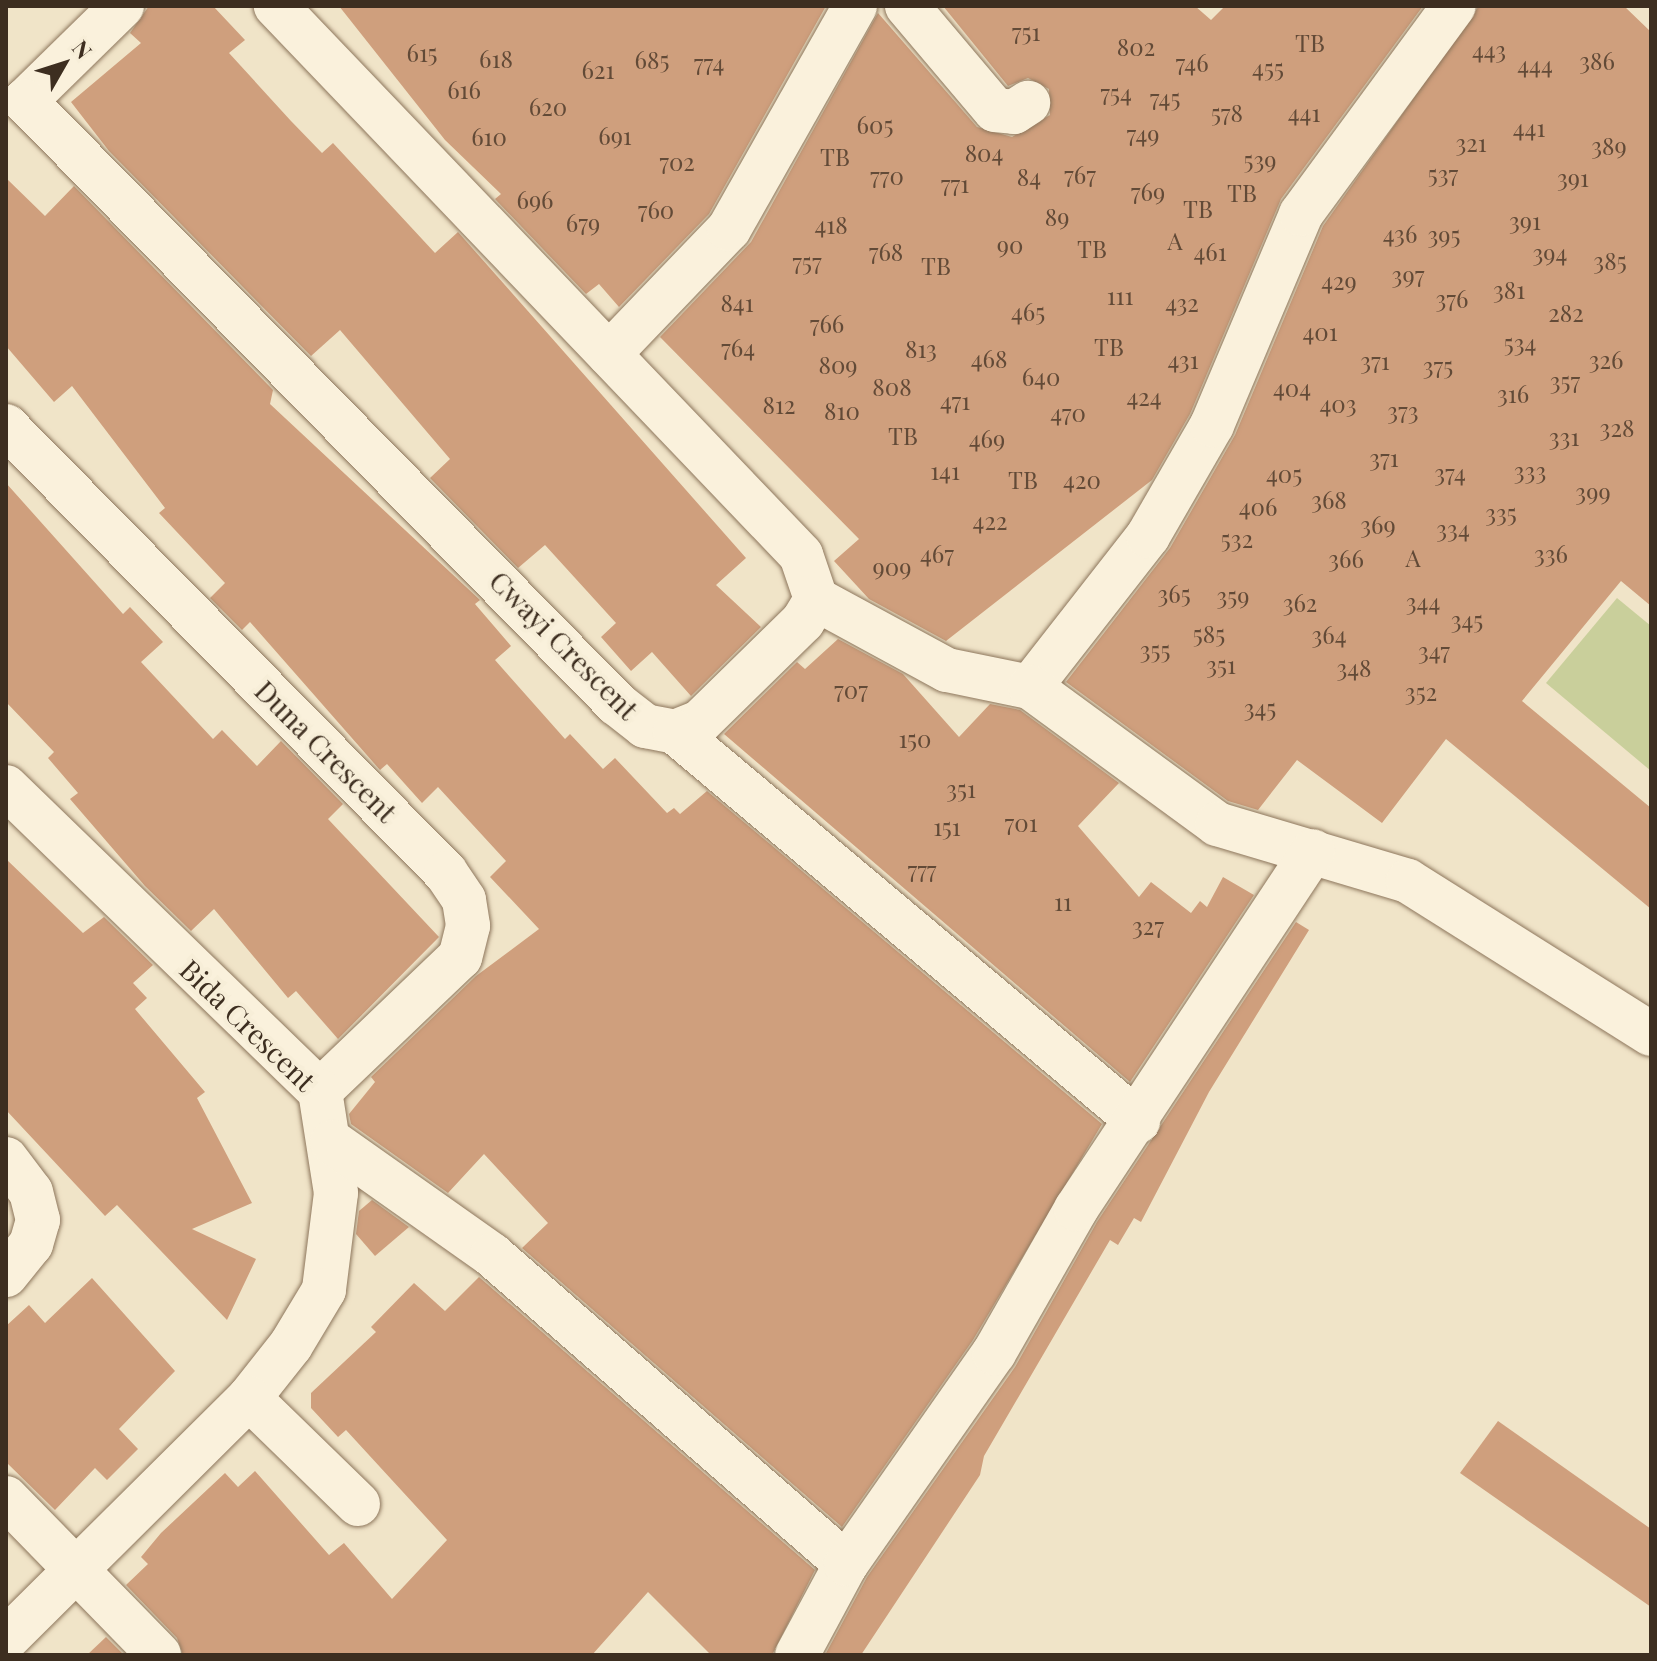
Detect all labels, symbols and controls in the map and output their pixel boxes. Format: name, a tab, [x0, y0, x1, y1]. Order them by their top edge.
house number: 751	[1012, 18, 1040, 46]
north arrow	[24, 24, 104, 104]
house number: TB	[1295, 29, 1325, 57]
text: N	[66, 33, 99, 65]
house number: 802	[1117, 33, 1155, 61]
house number: 443	[1472, 36, 1506, 64]
house number: 615	[407, 39, 437, 67]
house number: 618	[479, 45, 513, 73]
house number: 685	[635, 46, 669, 74]
house number: 386	[1579, 47, 1615, 75]
house number: 774	[694, 49, 724, 77]
house number: 746	[1175, 49, 1209, 77]
house number: 444	[1517, 51, 1553, 79]
house number: 455	[1252, 54, 1284, 82]
house number: 621	[582, 56, 614, 84]
house number: 616	[447, 76, 481, 104]
house number: 754	[1100, 79, 1132, 107]
house number: 745	[1150, 84, 1180, 112]
house number: 620	[529, 93, 567, 121]
house number: 578	[1211, 99, 1243, 127]
house number: 441	[1288, 99, 1320, 127]
house number: 605	[857, 111, 893, 139]
house number: 441	[1513, 114, 1545, 142]
house number: 749	[1127, 120, 1159, 148]
house number: 691	[598, 122, 632, 150]
house number: 610	[471, 123, 507, 151]
house number: 321	[1455, 129, 1487, 157]
house number: 389	[1591, 132, 1627, 160]
house number: 804	[965, 139, 1003, 167]
house number: TB	[820, 143, 850, 171]
house number: 539	[1244, 146, 1276, 174]
house number: 702	[659, 148, 695, 176]
house number: 537	[1428, 160, 1458, 188]
house number: 767	[1064, 161, 1096, 189]
house number: 770	[870, 162, 904, 190]
house number: 84	[1017, 163, 1041, 191]
house number: 391	[1557, 164, 1589, 192]
house number: 771	[941, 170, 969, 198]
house number: 769	[1131, 178, 1165, 206]
house number: TB	[1227, 179, 1257, 207]
house number: 696	[516, 186, 554, 214]
house number: TB	[1183, 195, 1213, 223]
house number: 760	[638, 196, 674, 224]
house number: 89	[1045, 203, 1069, 231]
house number: 391	[1509, 207, 1541, 235]
house number: 679	[566, 209, 600, 237]
house number: 418	[814, 211, 848, 239]
house number: 436	[1383, 220, 1417, 248]
house number: 395	[1428, 221, 1460, 249]
house number: A	[1167, 227, 1183, 255]
house number: 90	[997, 231, 1023, 259]
house number: TB	[1077, 235, 1107, 263]
house number: 768	[869, 238, 903, 266]
house number: 461	[1193, 238, 1227, 266]
house number: 394	[1533, 239, 1567, 267]
house number: 385	[1593, 247, 1627, 275]
house number: 757	[792, 248, 822, 276]
house number: TB	[921, 252, 951, 280]
house number: 397	[1392, 261, 1424, 289]
house number: 429	[1321, 267, 1357, 295]
house number: 381	[1493, 276, 1525, 304]
house number: 111	[1107, 282, 1133, 310]
house number: 376	[1436, 285, 1468, 313]
house number: 841	[720, 289, 754, 317]
house number: 432	[1165, 289, 1199, 317]
house number: 465	[1011, 298, 1045, 326]
house number: 282	[1548, 299, 1584, 327]
house number: 766	[810, 310, 844, 338]
house number: 401	[1302, 318, 1338, 346]
house number: 534	[1504, 329, 1536, 357]
house number: TB	[1094, 333, 1124, 361]
house number: 764	[721, 334, 755, 362]
house number: 813	[905, 335, 937, 363]
house number: 468	[971, 345, 1007, 373]
house number: 431	[1167, 346, 1199, 374]
house number: 326	[1589, 346, 1623, 374]
house number: 371	[1360, 347, 1390, 375]
house number: 809	[818, 351, 858, 379]
house number: 375	[1423, 352, 1453, 380]
house number: 640	[1022, 363, 1060, 391]
house number: 357	[1550, 367, 1580, 395]
house number: 808	[872, 373, 912, 401]
house number: 404	[1273, 374, 1311, 402]
house number: 316	[1497, 380, 1529, 408]
house number: 424	[1126, 383, 1162, 411]
house number: 471	[940, 387, 970, 415]
house number: 403	[1319, 390, 1357, 418]
house number: 812	[763, 391, 795, 419]
house number: 810	[824, 397, 860, 425]
house number: 373	[1387, 397, 1419, 425]
house number: 470	[1050, 399, 1086, 427]
house number: 328	[1600, 414, 1634, 442]
house number: TB	[888, 422, 918, 450]
house number: 331	[1549, 423, 1579, 451]
house number: 469	[969, 425, 1005, 453]
house number: 371	[1369, 444, 1399, 472]
house number: 141	[930, 457, 960, 485]
house number: 333	[1514, 457, 1546, 485]
house number: 374	[1434, 459, 1466, 487]
house number: 405	[1266, 460, 1302, 488]
house number: TB	[1008, 466, 1038, 494]
house number: 420	[1063, 466, 1101, 494]
house number: 399	[1575, 478, 1611, 506]
house number: 368	[1311, 486, 1347, 514]
house number: 406	[1239, 493, 1277, 521]
house number: 335	[1485, 499, 1517, 527]
house number: 422	[973, 507, 1007, 535]
house number: 369	[1360, 511, 1396, 539]
house number: 334	[1436, 515, 1470, 543]
house number: 532	[1221, 525, 1253, 553]
house number: 467	[920, 540, 954, 568]
house number: 336	[1534, 540, 1568, 568]
house number: A	[1405, 544, 1421, 572]
house number: 366	[1328, 545, 1364, 573]
house number: 909	[873, 553, 911, 581]
street label: Cwayi Crescent	[483, 564, 645, 726]
house number: 365	[1157, 580, 1191, 608]
house number: 359	[1217, 582, 1249, 610]
house number: 344	[1406, 588, 1440, 616]
house number: 362	[1283, 589, 1317, 617]
house number: 345	[1451, 606, 1483, 634]
house number: 585	[1193, 620, 1225, 648]
house number: 364	[1311, 621, 1347, 649]
house number: 355	[1140, 636, 1170, 664]
house number: 347	[1418, 637, 1450, 665]
house number: 351	[1206, 651, 1236, 679]
house number: 348	[1336, 654, 1372, 682]
street label: Duna Crescent	[248, 673, 404, 829]
house number: 707	[834, 676, 868, 704]
house number: 352	[1405, 678, 1437, 706]
house number: 345	[1244, 694, 1276, 722]
house number: 150	[899, 725, 931, 753]
house number: 351	[946, 775, 976, 803]
house number: 701	[1004, 809, 1038, 837]
house number: 151	[933, 813, 961, 841]
house number: 777	[907, 856, 937, 884]
house number: 11	[1054, 888, 1072, 916]
house number: 327	[1132, 912, 1164, 940]
street label: Bida Crescent	[173, 952, 323, 1098]

